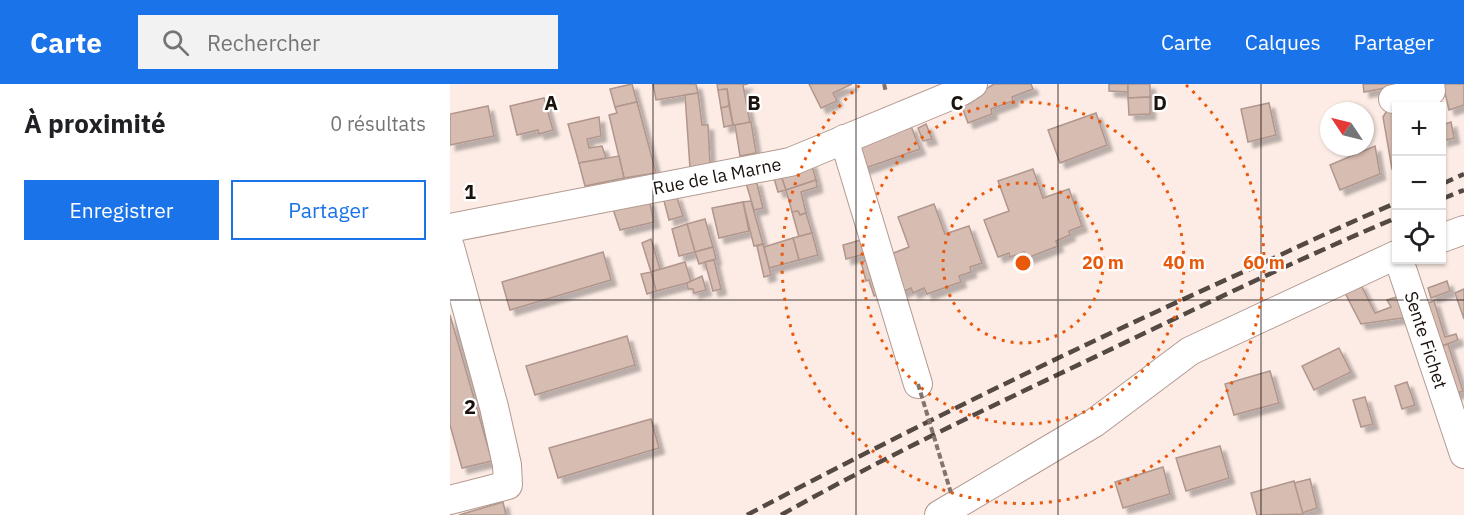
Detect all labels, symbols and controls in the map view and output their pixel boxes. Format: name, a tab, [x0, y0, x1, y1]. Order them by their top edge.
search box	[138, 15, 558, 69]
text: Carte	[30, 24, 102, 61]
icon: search	[159, 26, 192, 59]
text: Rechercher	[207, 28, 320, 57]
text: Carte	[1161, 28, 1212, 56]
text: Calques	[1245, 28, 1321, 56]
text: Partager	[1354, 28, 1434, 56]
text: A	[544, 89, 558, 116]
text: B	[747, 89, 761, 116]
text: C	[950, 89, 964, 116]
text: D	[1153, 89, 1167, 116]
north arrow	[1320, 102, 1374, 156]
map controls	[1392, 102, 1446, 264]
button: +	[1392, 102, 1446, 156]
text: À proximité	[24, 106, 166, 140]
text: 0 résultats	[330, 110, 426, 137]
street label: Rue de la Marne	[651, 152, 783, 200]
button: −	[1392, 156, 1446, 210]
text: 1	[464, 178, 476, 205]
button: Enregistrer	[24, 180, 219, 240]
button: Partager	[231, 180, 426, 240]
button: locate	[1392, 210, 1446, 264]
text: 20 m	[1082, 251, 1124, 274]
text: 40 m	[1163, 251, 1205, 274]
text: 60 m	[1243, 251, 1285, 274]
centre of rings	[1013, 253, 1033, 273]
street label: Sente Fichet	[1399, 288, 1453, 392]
text: 2	[464, 393, 476, 420]

